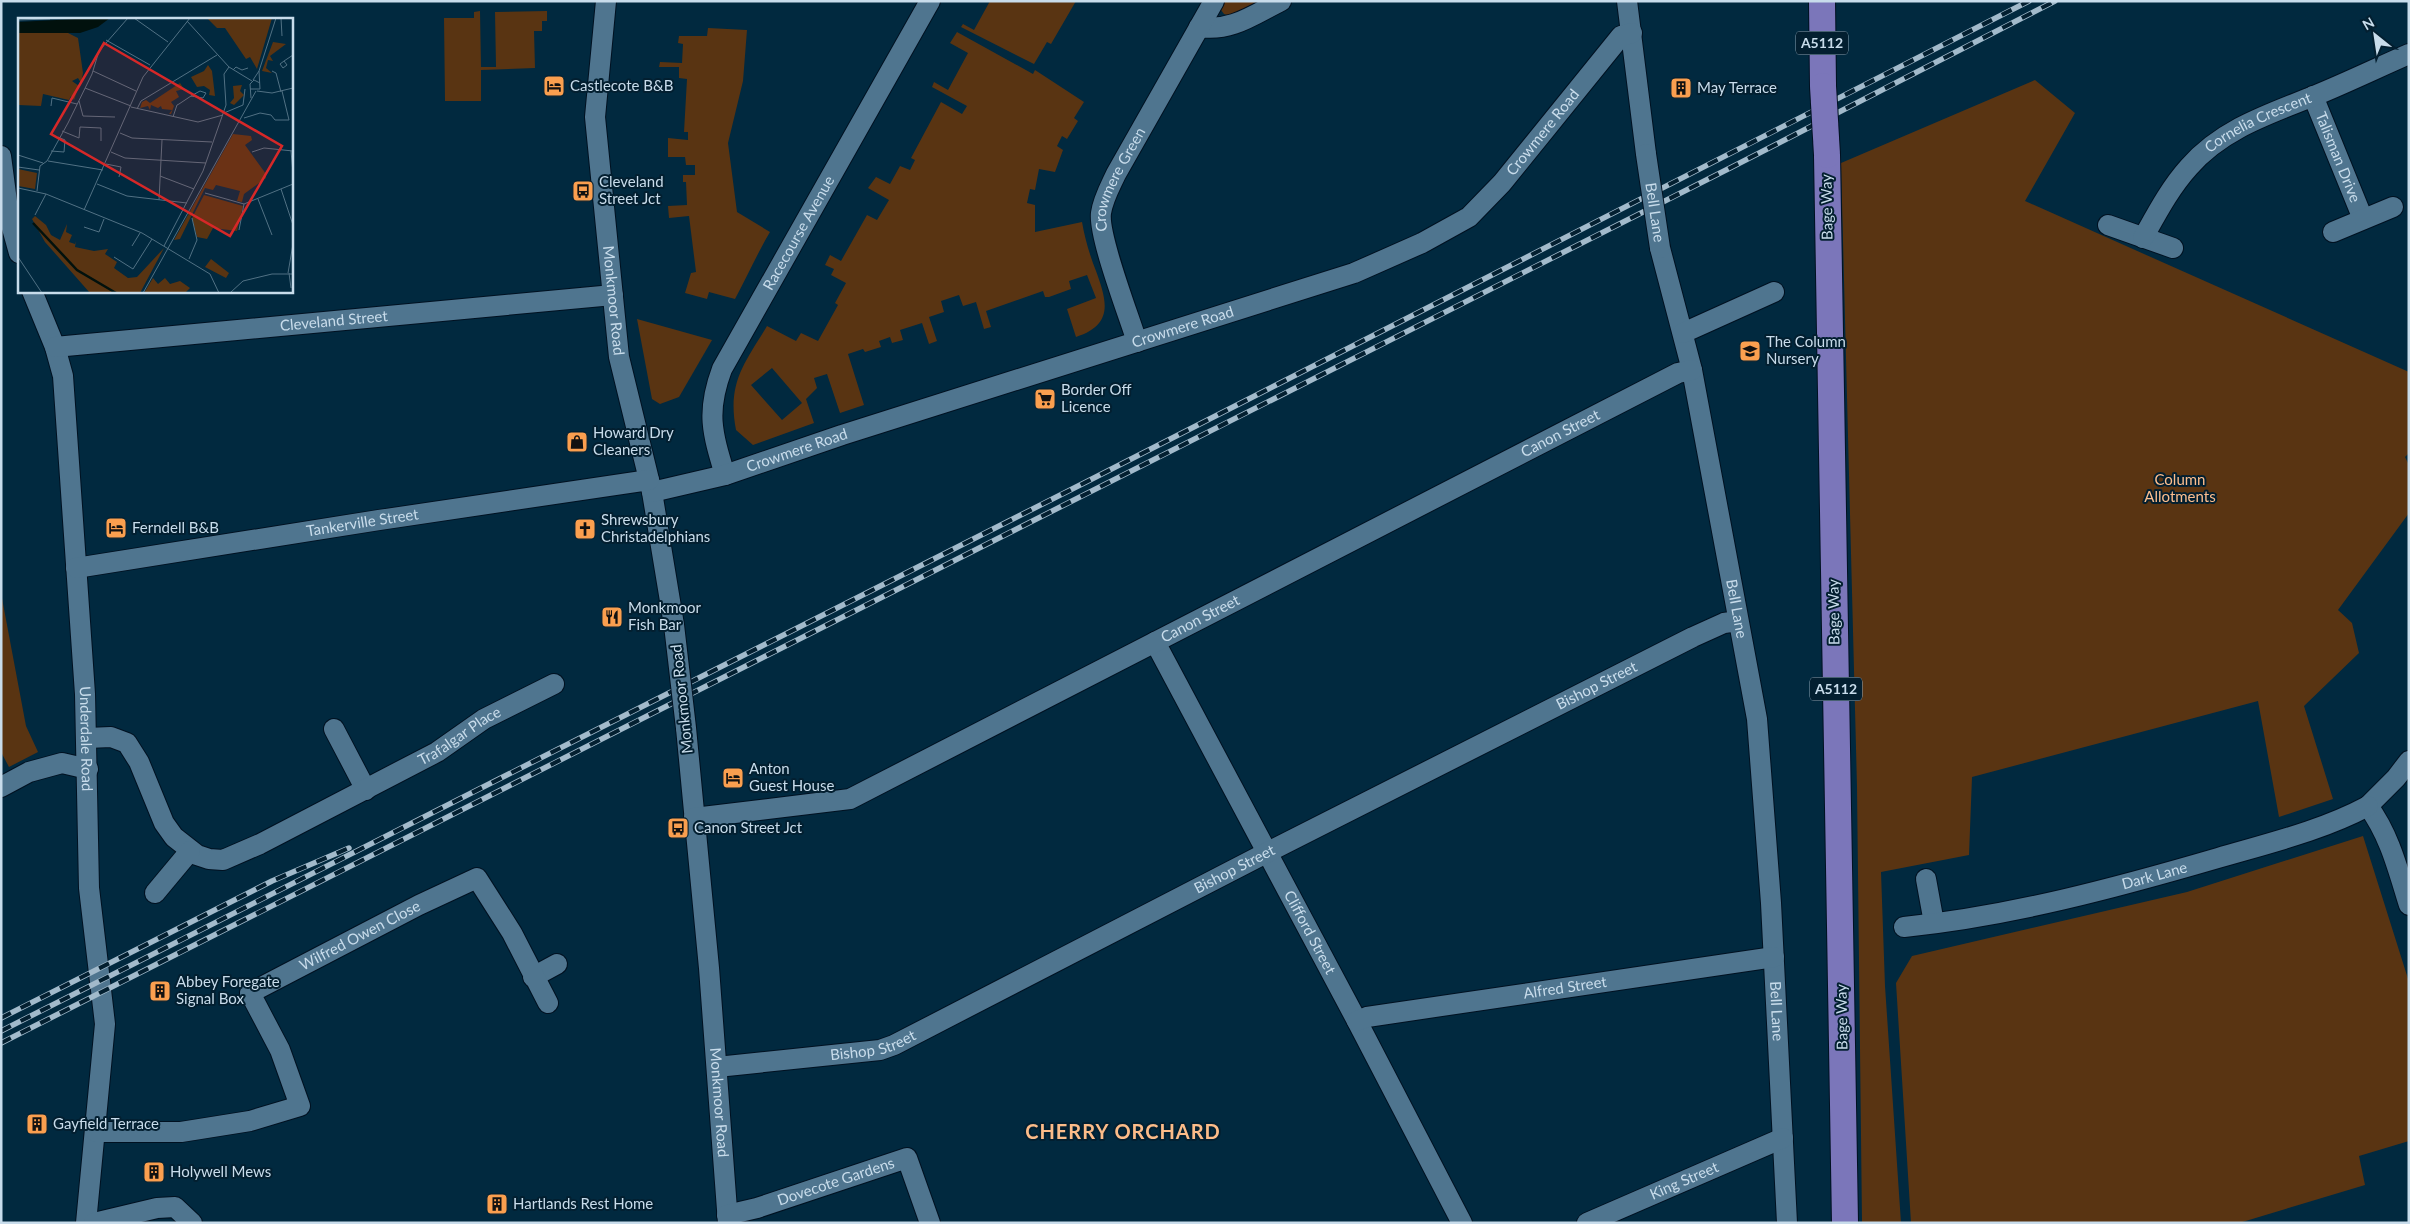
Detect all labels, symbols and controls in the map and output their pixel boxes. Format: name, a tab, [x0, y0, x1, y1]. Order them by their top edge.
north arrow	[2350, 10, 2400, 60]
text: N	[2359, 13, 2377, 33]
inset map	[18, 18, 292, 292]
road number: A5112	[1796, 32, 1848, 54]
hotel icon: Castlecote B&B	[542, 74, 566, 98]
place label: Castlecote B&B	[570, 76, 673, 94]
building icon: May Terrace	[1669, 76, 1693, 100]
place label: May Terrace	[1697, 78, 1777, 96]
street label: Crowmere Road	[1502, 85, 1582, 179]
street label: Cornelia Crescent	[2201, 88, 2314, 156]
street label: Talisman Drive	[2312, 109, 2365, 205]
street label: Crowmere Green	[1091, 124, 1149, 233]
place label: Cleveland Street Jct	[599, 172, 664, 207]
street label: Racecourse Avenue	[759, 172, 837, 293]
street label: Bage Way	[1816, 174, 1836, 240]
bus stop icon: Cleveland Street Jct	[571, 179, 595, 203]
street label: Bell Lane	[1642, 181, 1669, 243]
street label: Monkmoor Road	[600, 245, 629, 356]
street label: Crowmere Road	[1129, 302, 1236, 351]
street label: Cleveland Street	[279, 306, 389, 334]
place label: The Column Nursery	[1766, 332, 1846, 367]
school or university icon: The Column Nursery	[1738, 339, 1762, 363]
place label: Border Off Licence	[1061, 380, 1132, 415]
supermarket icon: Border Off Licence	[1033, 387, 1057, 411]
street label: Canon Street	[1517, 405, 1603, 460]
place label: Howard Dry Cleaners	[593, 423, 674, 458]
street label: Crowmere Road	[744, 424, 849, 475]
shop icon: Howard Dry Cleaners	[565, 430, 589, 454]
park label: Column Allotments	[2144, 470, 2216, 505]
street label: Tankerville Street	[305, 504, 420, 539]
place label: Shrewsbury Christadelphians	[601, 510, 710, 545]
hotel icon: Ferndell B&B	[104, 516, 128, 540]
church icon: Shrewsbury Christadelphians	[573, 517, 597, 541]
place label: Ferndell B&B	[132, 518, 219, 536]
street label: Bell Lane	[1723, 577, 1752, 640]
street label: Bage Way	[1823, 579, 1843, 645]
street label: Canon Street	[1157, 590, 1243, 646]
place label: Monkmoor Fish Bar	[628, 598, 702, 633]
restaurant icon: Monkmoor Fish Bar	[600, 605, 624, 629]
street label: Monkmoor Road	[666, 644, 696, 755]
street label: Bishop Street	[1553, 657, 1640, 713]
road number: A5112	[1810, 678, 1862, 701]
street label: Underdale Road	[76, 685, 97, 791]
street label: Trafalgar Place	[415, 702, 504, 768]
place label: Anton Guest House	[749, 759, 834, 794]
hotel icon: Anton Guest House	[721, 766, 745, 790]
bus stop icon: Canon Street Jct	[666, 816, 690, 840]
place label: Canon Street Jct	[694, 818, 803, 836]
street label: Bishop Street	[1191, 840, 1278, 897]
street label: Dark Lane	[2120, 857, 2189, 893]
street label: Clifford Street	[1281, 887, 1341, 977]
street label: Wilfred Owen Close	[296, 896, 423, 974]
place label: Abbey Foregate Signal Box	[176, 972, 280, 1007]
street label: Alfred Street	[1522, 972, 1608, 1002]
building icon: Abbey Foregate Signal Box	[148, 979, 172, 1003]
street label: Bell Lane	[1767, 981, 1788, 1042]
street label: Bage Way	[1831, 984, 1851, 1050]
street label: Bishop Street	[829, 1025, 919, 1063]
street label: Monkmoor Road	[707, 1047, 733, 1158]
building icon: Gayfield Terrace	[25, 1112, 49, 1136]
place label: Gayfield Terrace	[53, 1114, 159, 1132]
district label: CHERRY ORCHARD	[1025, 1119, 1221, 1143]
street label: Dovecote Gardens	[775, 1153, 896, 1209]
street label: King Street	[1647, 1157, 1722, 1203]
building icon: Holywell Mews	[142, 1160, 166, 1184]
place label: Holywell Mews	[170, 1162, 271, 1180]
building icon: Hartlands Rest Home	[485, 1192, 509, 1216]
place label: Hartlands Rest Home	[513, 1194, 653, 1212]

